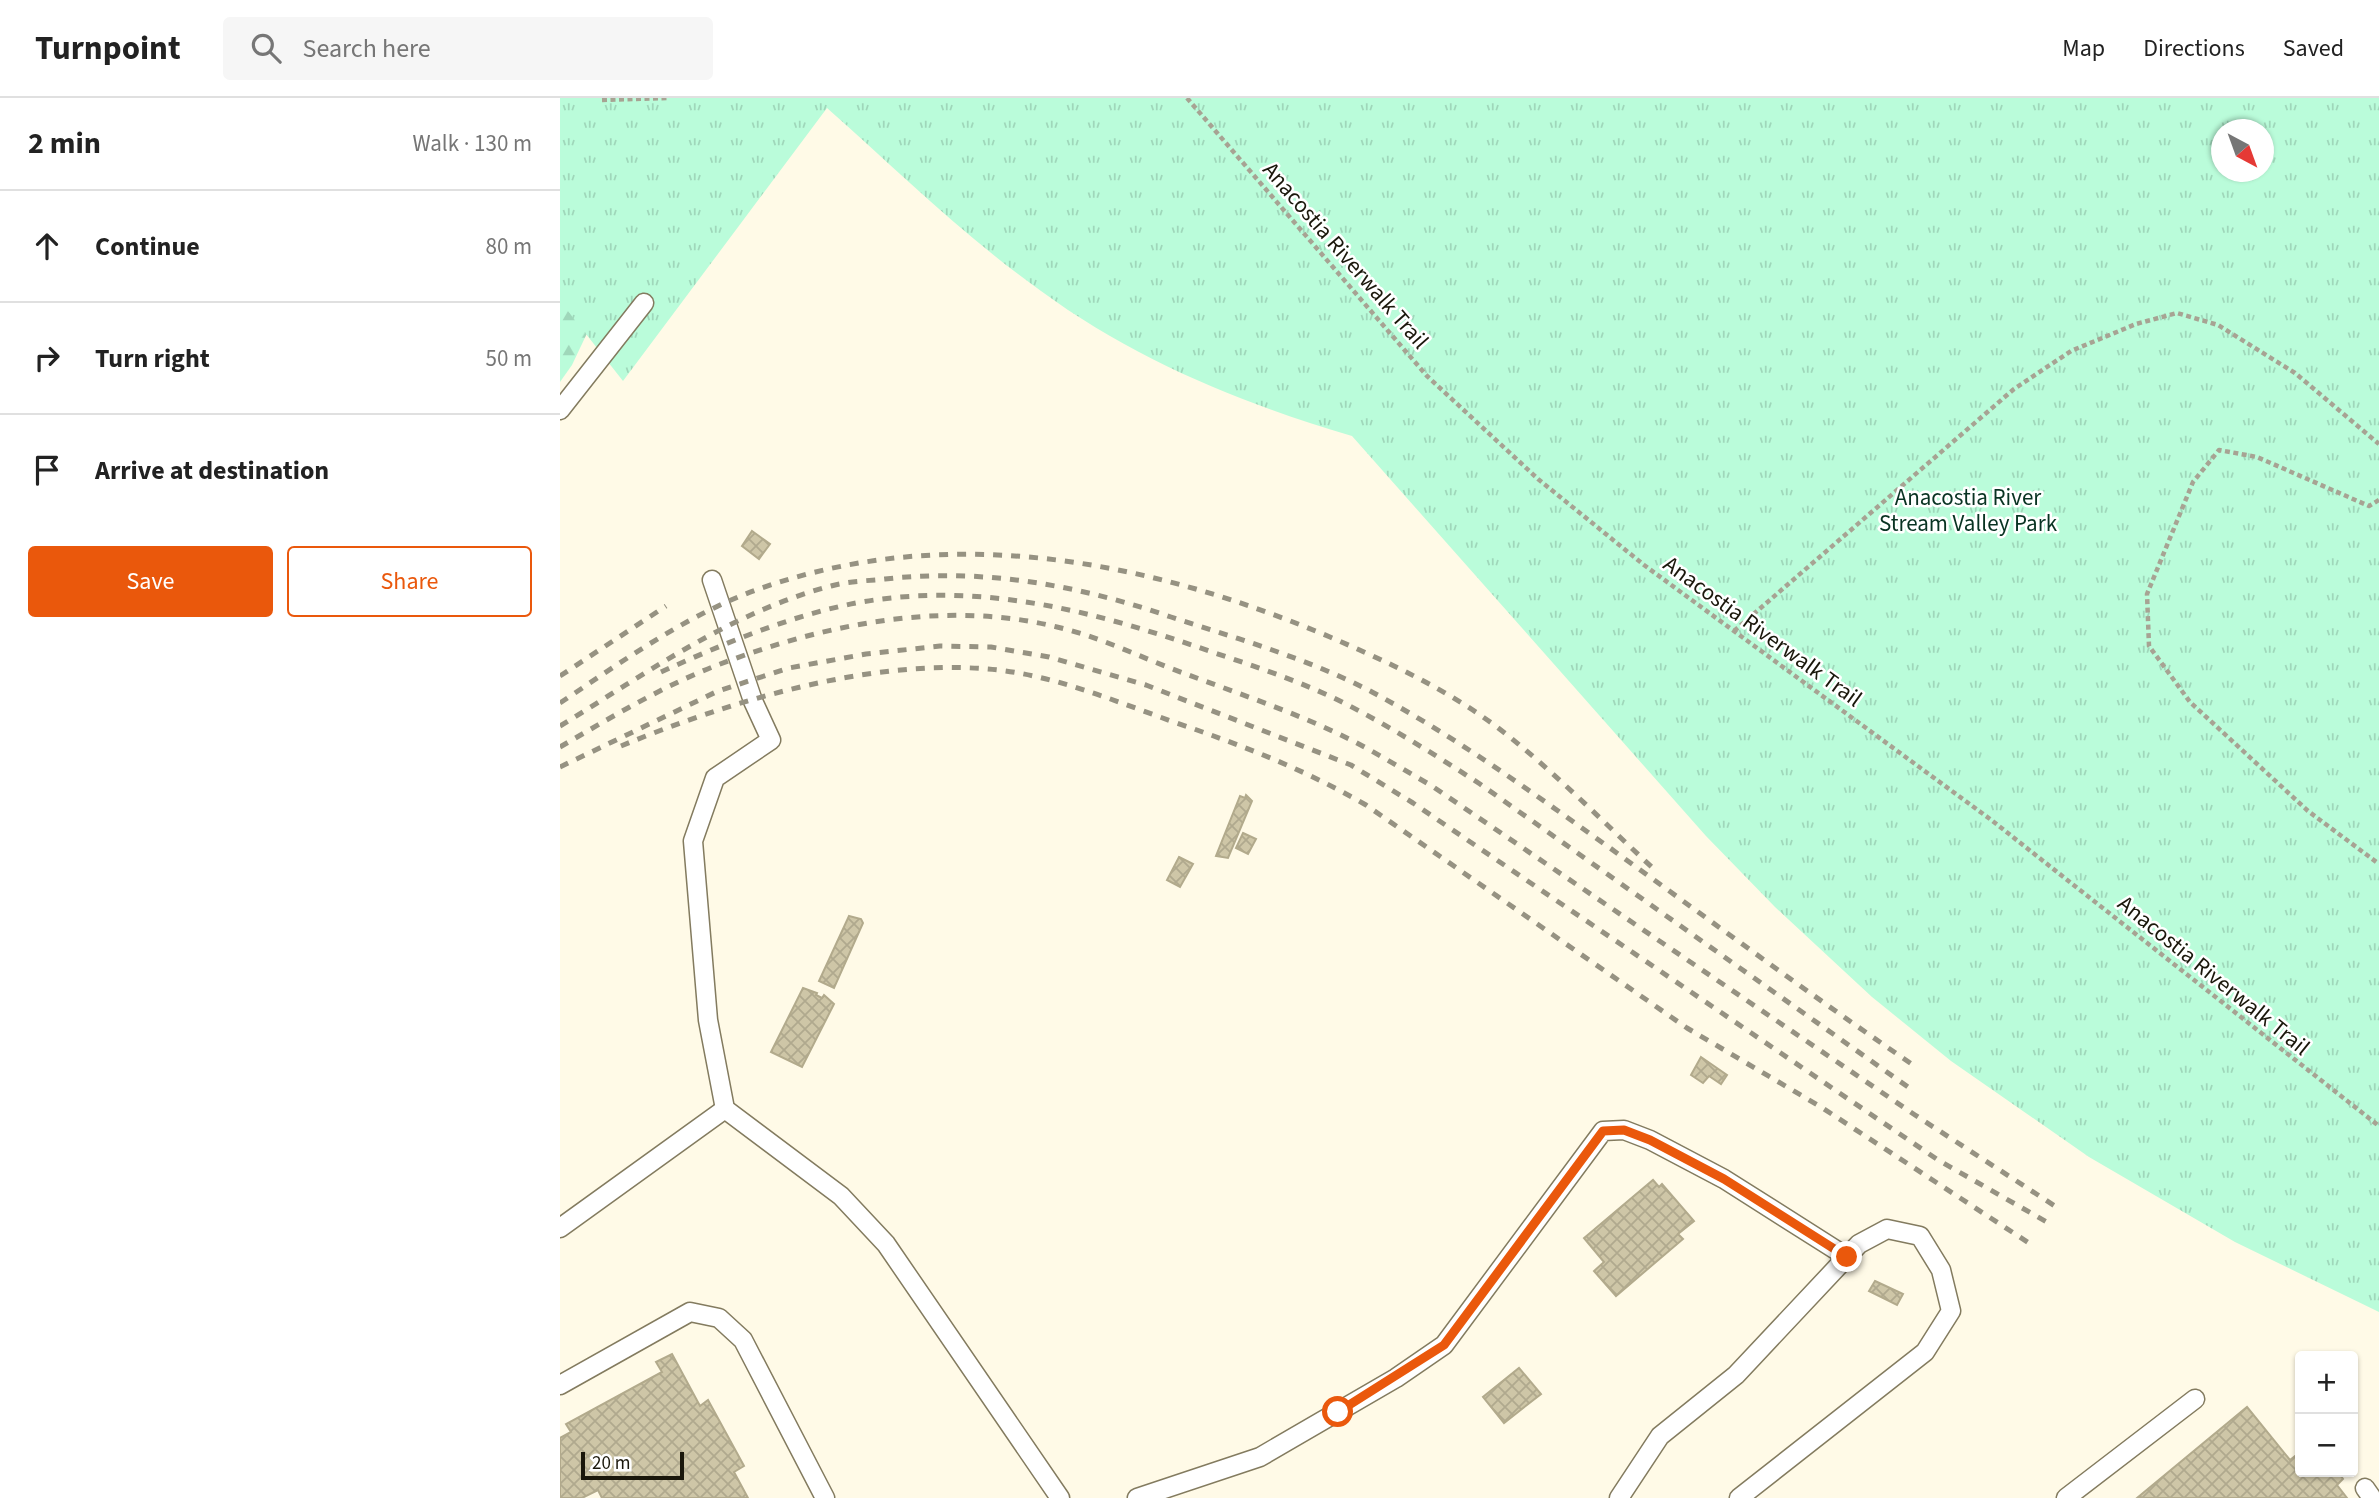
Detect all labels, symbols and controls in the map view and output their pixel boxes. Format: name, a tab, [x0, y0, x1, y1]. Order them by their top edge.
search box	[223, 17, 713, 80]
text: Turnpoint	[35, 25, 181, 72]
icon: search	[247, 29, 285, 67]
text: Search here	[303, 30, 431, 67]
text: Map	[2062, 31, 2105, 66]
text: Directions	[2143, 31, 2245, 66]
text: Saved	[2283, 31, 2344, 66]
north arrow	[2211, 119, 2274, 182]
text: 2 min	[28, 122, 101, 165]
text: Walk · 130 m	[413, 127, 532, 160]
street label: Anacostia Riverwalk Trail	[1255, 154, 1436, 356]
icon: ahead	[28, 227, 66, 265]
text: Continue	[95, 228, 200, 265]
text: 80 m	[485, 230, 532, 263]
icon: right	[28, 339, 66, 377]
text: Turn right	[95, 340, 210, 377]
text: 50 m	[485, 342, 532, 375]
icon: arrive	[28, 451, 66, 489]
text: Arrive at destination	[95, 452, 329, 489]
park label: Anacostia River Stream Valley Park	[1879, 481, 2058, 540]
button: Save	[28, 546, 273, 617]
button: Share	[287, 546, 532, 617]
street label: Anacostia Riverwalk Trail	[1656, 548, 1869, 715]
street label: Anacostia Riverwalk Trail	[2111, 887, 2317, 1063]
route end	[1831, 1241, 1862, 1272]
map controls	[2295, 1351, 2358, 1477]
button: +	[2295, 1351, 2358, 1414]
route start	[1322, 1396, 1353, 1427]
button: −	[2295, 1414, 2358, 1477]
scale bar	[581, 1449, 684, 1481]
text: 20 m	[592, 1450, 630, 1477]

